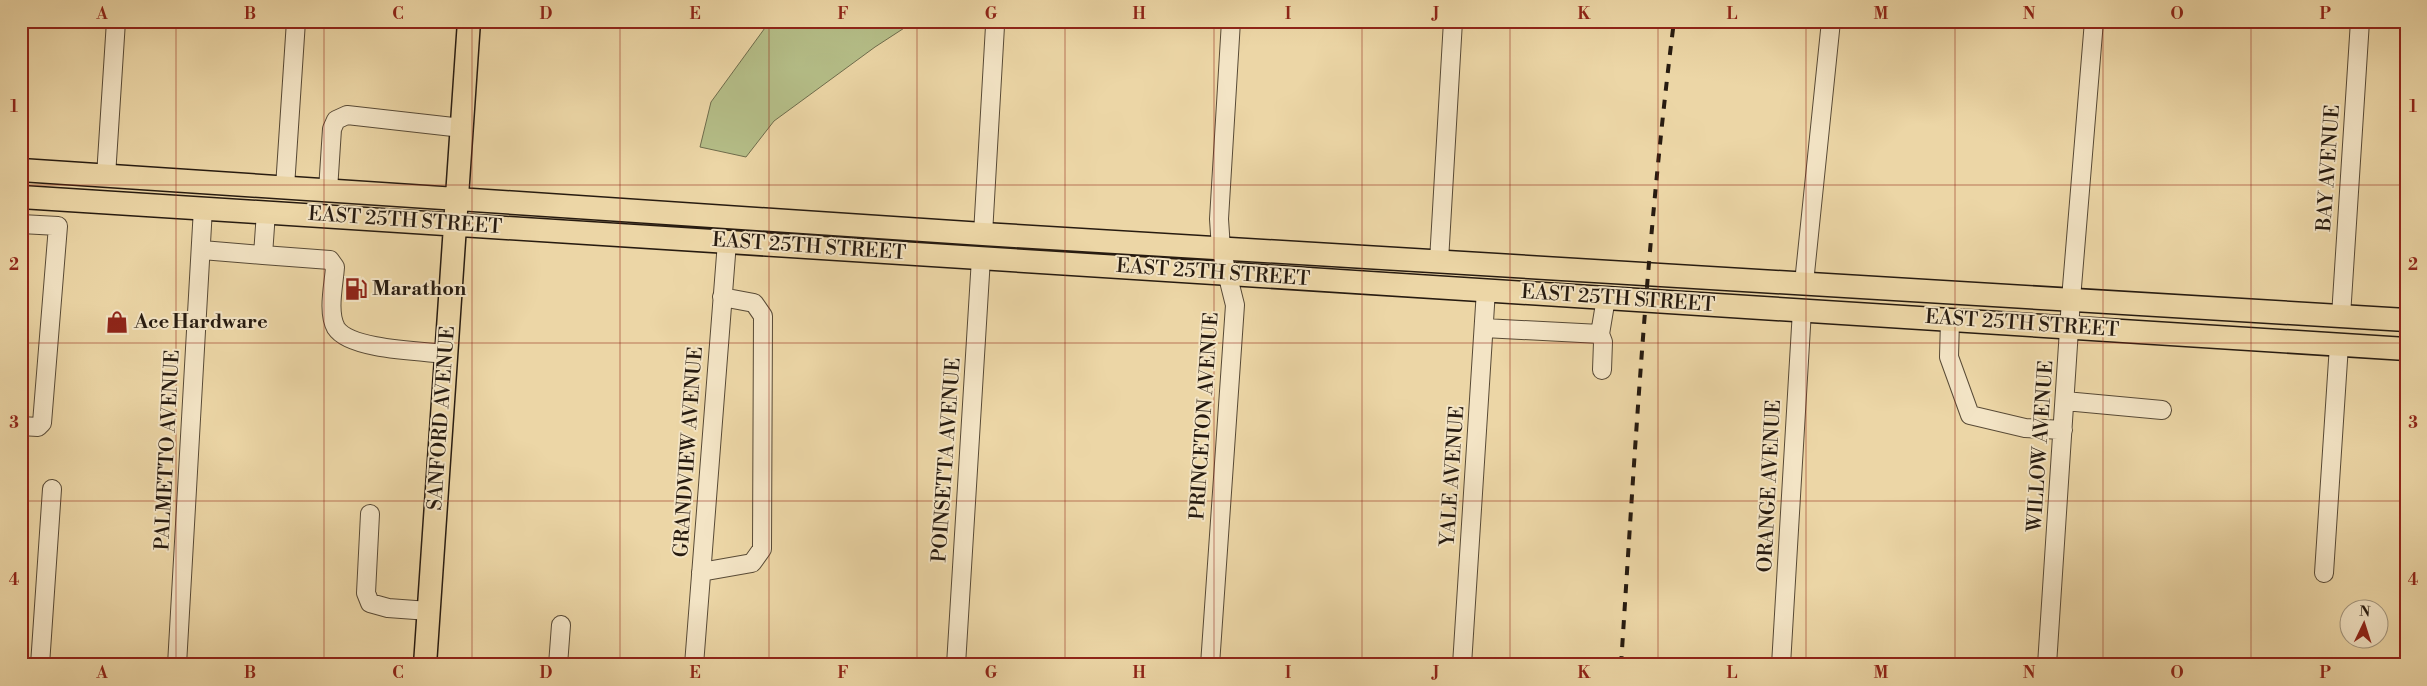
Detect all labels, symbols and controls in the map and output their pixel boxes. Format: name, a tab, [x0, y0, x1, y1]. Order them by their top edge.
text: A	[95, 4, 108, 24]
text: B	[244, 4, 256, 24]
text: C	[392, 4, 404, 24]
text: D	[540, 4, 553, 24]
text: E	[689, 4, 701, 24]
text: F	[837, 4, 849, 24]
text: G	[985, 4, 998, 24]
text: H	[1132, 4, 1146, 24]
text: I	[1285, 4, 1291, 24]
text: J	[1431, 4, 1439, 24]
text: K	[1578, 4, 1592, 24]
text: L	[1727, 4, 1738, 24]
text: M	[1874, 4, 1889, 24]
text: N	[2023, 4, 2036, 24]
text: O	[2170, 4, 2184, 24]
text: P	[2319, 4, 2331, 24]
text: 1	[10, 97, 18, 117]
text: 1	[2409, 97, 2417, 117]
street label: BAY AVENUE	[2312, 104, 2346, 233]
street label: EAST 25TH STREET	[307, 202, 503, 240]
street label: EAST 25TH STREET	[711, 228, 907, 266]
street label: EAST 25TH STREET	[1115, 254, 1311, 292]
text: 2	[9, 255, 19, 275]
text: 2	[2408, 255, 2418, 275]
fuel station icon: Marathon	[343, 276, 369, 302]
place label: Marathon	[372, 277, 467, 302]
street label: EAST 25TH STREET	[1520, 280, 1716, 318]
street label: EAST 25TH STREET	[1924, 305, 2120, 343]
shop icon: Ace Hardware	[104, 309, 130, 335]
place label: Ace Hardware	[133, 310, 268, 335]
street label: PRINCETON AVENUE	[1185, 311, 1225, 521]
street label: SANFORD AVENUE	[423, 325, 461, 511]
street label: GRANDVIEW AVENUE	[669, 346, 709, 558]
street label: PALMETTO AVENUE	[150, 349, 186, 551]
street label: POINSETTA AVENUE	[927, 357, 967, 563]
street label: WILLOW AVENUE	[2022, 359, 2059, 534]
street label: ORANGE AVENUE	[1753, 399, 1787, 573]
street label: YALE AVENUE	[1436, 405, 1470, 548]
text: 3	[9, 413, 19, 433]
text: 3	[2408, 413, 2418, 433]
text: 4	[9, 570, 20, 590]
text: 4	[2408, 570, 2419, 590]
north arrow	[2340, 598, 2390, 648]
text: N	[2359, 603, 2371, 621]
text: A	[95, 663, 108, 683]
text: B	[244, 663, 256, 683]
text: C	[392, 663, 404, 683]
text: D	[540, 663, 553, 683]
text: E	[689, 663, 701, 683]
text: F	[837, 663, 849, 683]
text: G	[985, 663, 998, 683]
text: H	[1132, 663, 1146, 683]
text: I	[1285, 663, 1291, 683]
text: J	[1431, 663, 1439, 683]
text: K	[1578, 663, 1592, 683]
text: L	[1727, 663, 1738, 683]
text: M	[1874, 663, 1889, 683]
text: N	[2023, 663, 2036, 683]
text: O	[2170, 663, 2184, 683]
text: P	[2319, 663, 2331, 683]

